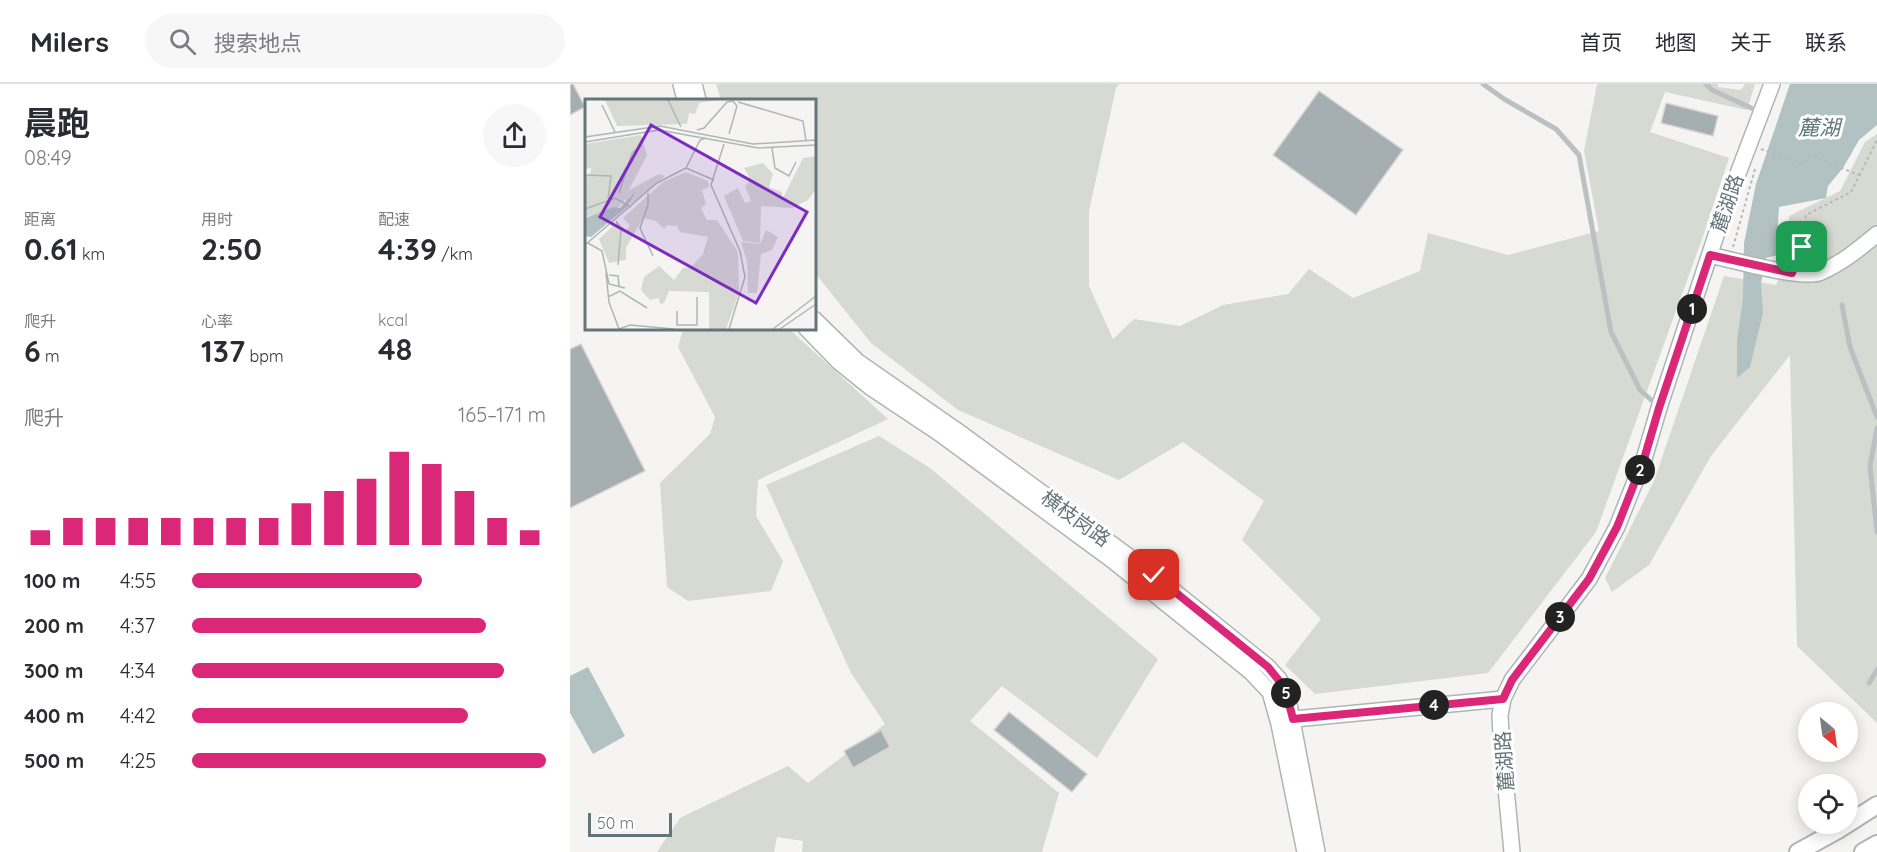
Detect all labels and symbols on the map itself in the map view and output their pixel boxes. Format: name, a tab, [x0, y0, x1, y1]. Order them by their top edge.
inset map	[585, 99, 816, 330]
water label: 麓湖	[1798, 114, 1843, 140]
street label: 麓湖路	[1705, 171, 1749, 235]
pin	[1776, 221, 1827, 272]
pin: 1	[1677, 294, 1707, 324]
pin: 2	[1625, 455, 1655, 485]
street label: 横枝岗路	[1036, 484, 1116, 552]
pin	[1128, 549, 1179, 600]
pin: 3	[1545, 602, 1575, 632]
pin: 5	[1271, 678, 1301, 708]
pin: 4	[1419, 690, 1449, 720]
north arrow	[1798, 702, 1858, 762]
street label: 麓湖路	[1489, 730, 1519, 792]
scale bar	[588, 810, 672, 838]

